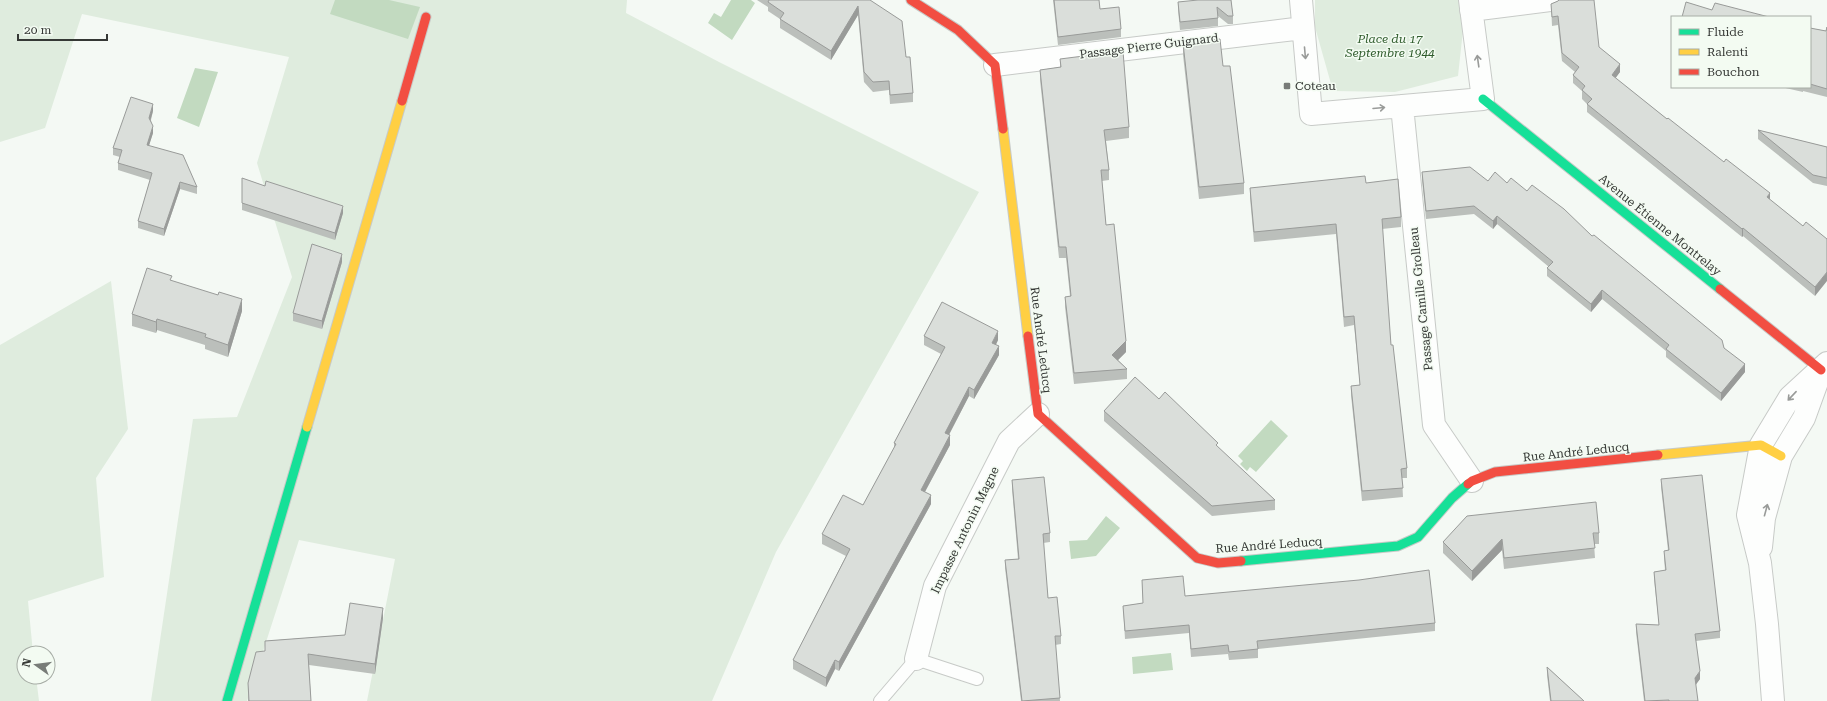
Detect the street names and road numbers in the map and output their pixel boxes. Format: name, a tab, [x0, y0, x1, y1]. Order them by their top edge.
street label: Passage Pierre Guignard	[1079, 30, 1220, 61]
street label: Avenue Étienne Montrelay	[1596, 171, 1725, 279]
street label: Passage Camille Grolleau	[1406, 226, 1435, 371]
street label: Rue André Leducq	[1028, 286, 1055, 394]
street label: Rue André Leducq	[1522, 439, 1630, 465]
street label: Impasse Antonin Magne	[928, 464, 1002, 596]
street label: Rue André Leducq	[1215, 534, 1323, 556]

